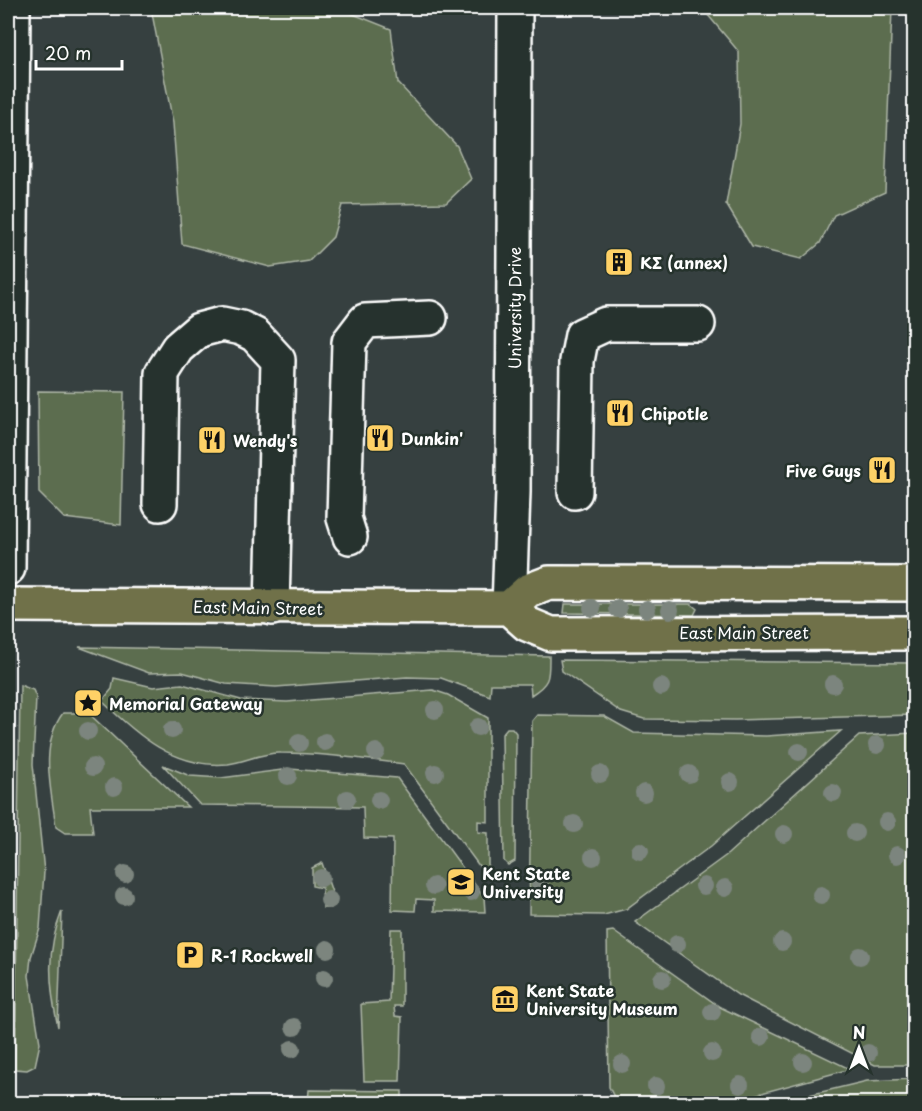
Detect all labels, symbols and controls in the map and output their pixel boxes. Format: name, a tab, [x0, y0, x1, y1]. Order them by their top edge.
scale bar	[36, 33, 122, 71]
text: 20 m	[45, 39, 91, 66]
building icon: ΚΣ (annex)	[603, 246, 635, 278]
street label: University Drive	[502, 247, 526, 369]
place label: ΚΣ (annex)	[640, 250, 728, 274]
restaurant icon: Chipotle	[604, 397, 636, 429]
place label: Chipotle	[641, 401, 708, 425]
restaurant icon: Dunkin'	[364, 422, 396, 454]
restaurant icon: Wendy's	[196, 424, 228, 456]
place label: Dunkin'	[401, 426, 463, 450]
place label: Wendy's	[233, 428, 298, 452]
restaurant icon: Five Guys	[866, 454, 898, 486]
place label: Five Guys	[785, 458, 861, 482]
street label: East Main Street	[193, 594, 324, 620]
street label: East Main Street	[679, 620, 809, 644]
place icon: Memorial Gateway	[72, 687, 104, 719]
place label: Memorial Gateway	[109, 691, 263, 715]
place label: Kent State University	[482, 861, 570, 903]
school or university icon: Kent State University	[445, 866, 477, 898]
parking icon: R-1 Rockwell	[174, 939, 206, 971]
place label: R-1 Rockwell	[211, 943, 313, 967]
place label: Kent State University Museum	[526, 978, 678, 1020]
museum icon: Kent State University Museum	[489, 983, 521, 1015]
north arrow	[829, 1018, 889, 1078]
text: N	[853, 1020, 865, 1044]

